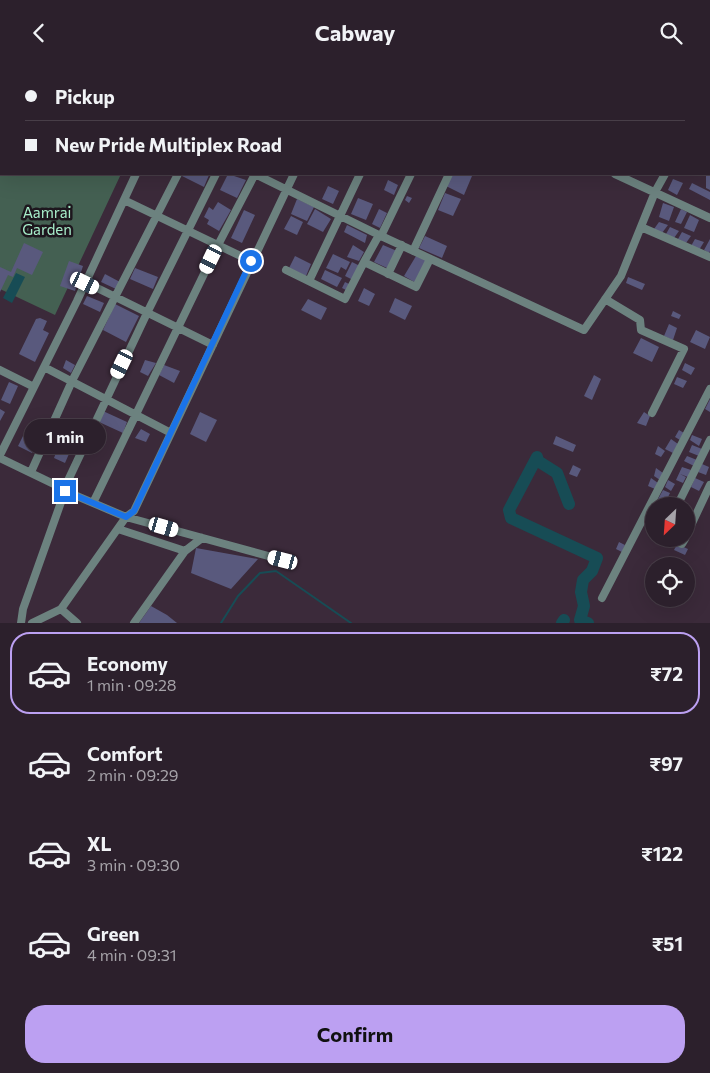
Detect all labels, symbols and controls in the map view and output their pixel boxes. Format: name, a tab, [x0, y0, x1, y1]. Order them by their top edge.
icon: back	[25, 19, 53, 47]
text: Cabway	[315, 19, 395, 46]
icon: search	[657, 19, 685, 47]
text: Pickup	[55, 85, 115, 108]
text: New Pride Multiplex Road	[55, 133, 282, 156]
park label: Aamrai Garden	[22, 203, 72, 238]
car	[197, 242, 224, 276]
route start	[240, 250, 262, 272]
car	[68, 270, 101, 296]
car	[108, 347, 135, 381]
callout: 1 min	[24, 419, 106, 453]
text: 1 min	[46, 427, 84, 446]
route end	[54, 480, 76, 502]
north arrow	[645, 497, 695, 547]
map controls	[645, 497, 695, 607]
car	[147, 516, 180, 538]
car	[266, 549, 299, 571]
button: locate	[645, 557, 695, 607]
icon: car	[27, 651, 72, 696]
text: Economy	[87, 652, 168, 675]
text: ₹72	[650, 662, 683, 685]
text: 1 min · 09:28	[87, 675, 177, 694]
icon: car	[27, 741, 72, 786]
text: Comfort	[87, 742, 163, 765]
text: ₹97	[649, 752, 683, 775]
text: 2 min · 09:29	[87, 765, 179, 784]
icon: car	[27, 831, 72, 876]
text: XL	[87, 832, 112, 855]
text: ₹122	[641, 842, 683, 865]
text: 3 min · 09:30	[87, 855, 180, 874]
icon: car	[27, 921, 72, 966]
text: Green	[87, 922, 139, 945]
text: ₹51	[652, 932, 683, 955]
text: 4 min · 09:31	[87, 945, 177, 964]
button: Confirm	[25, 1005, 685, 1063]

